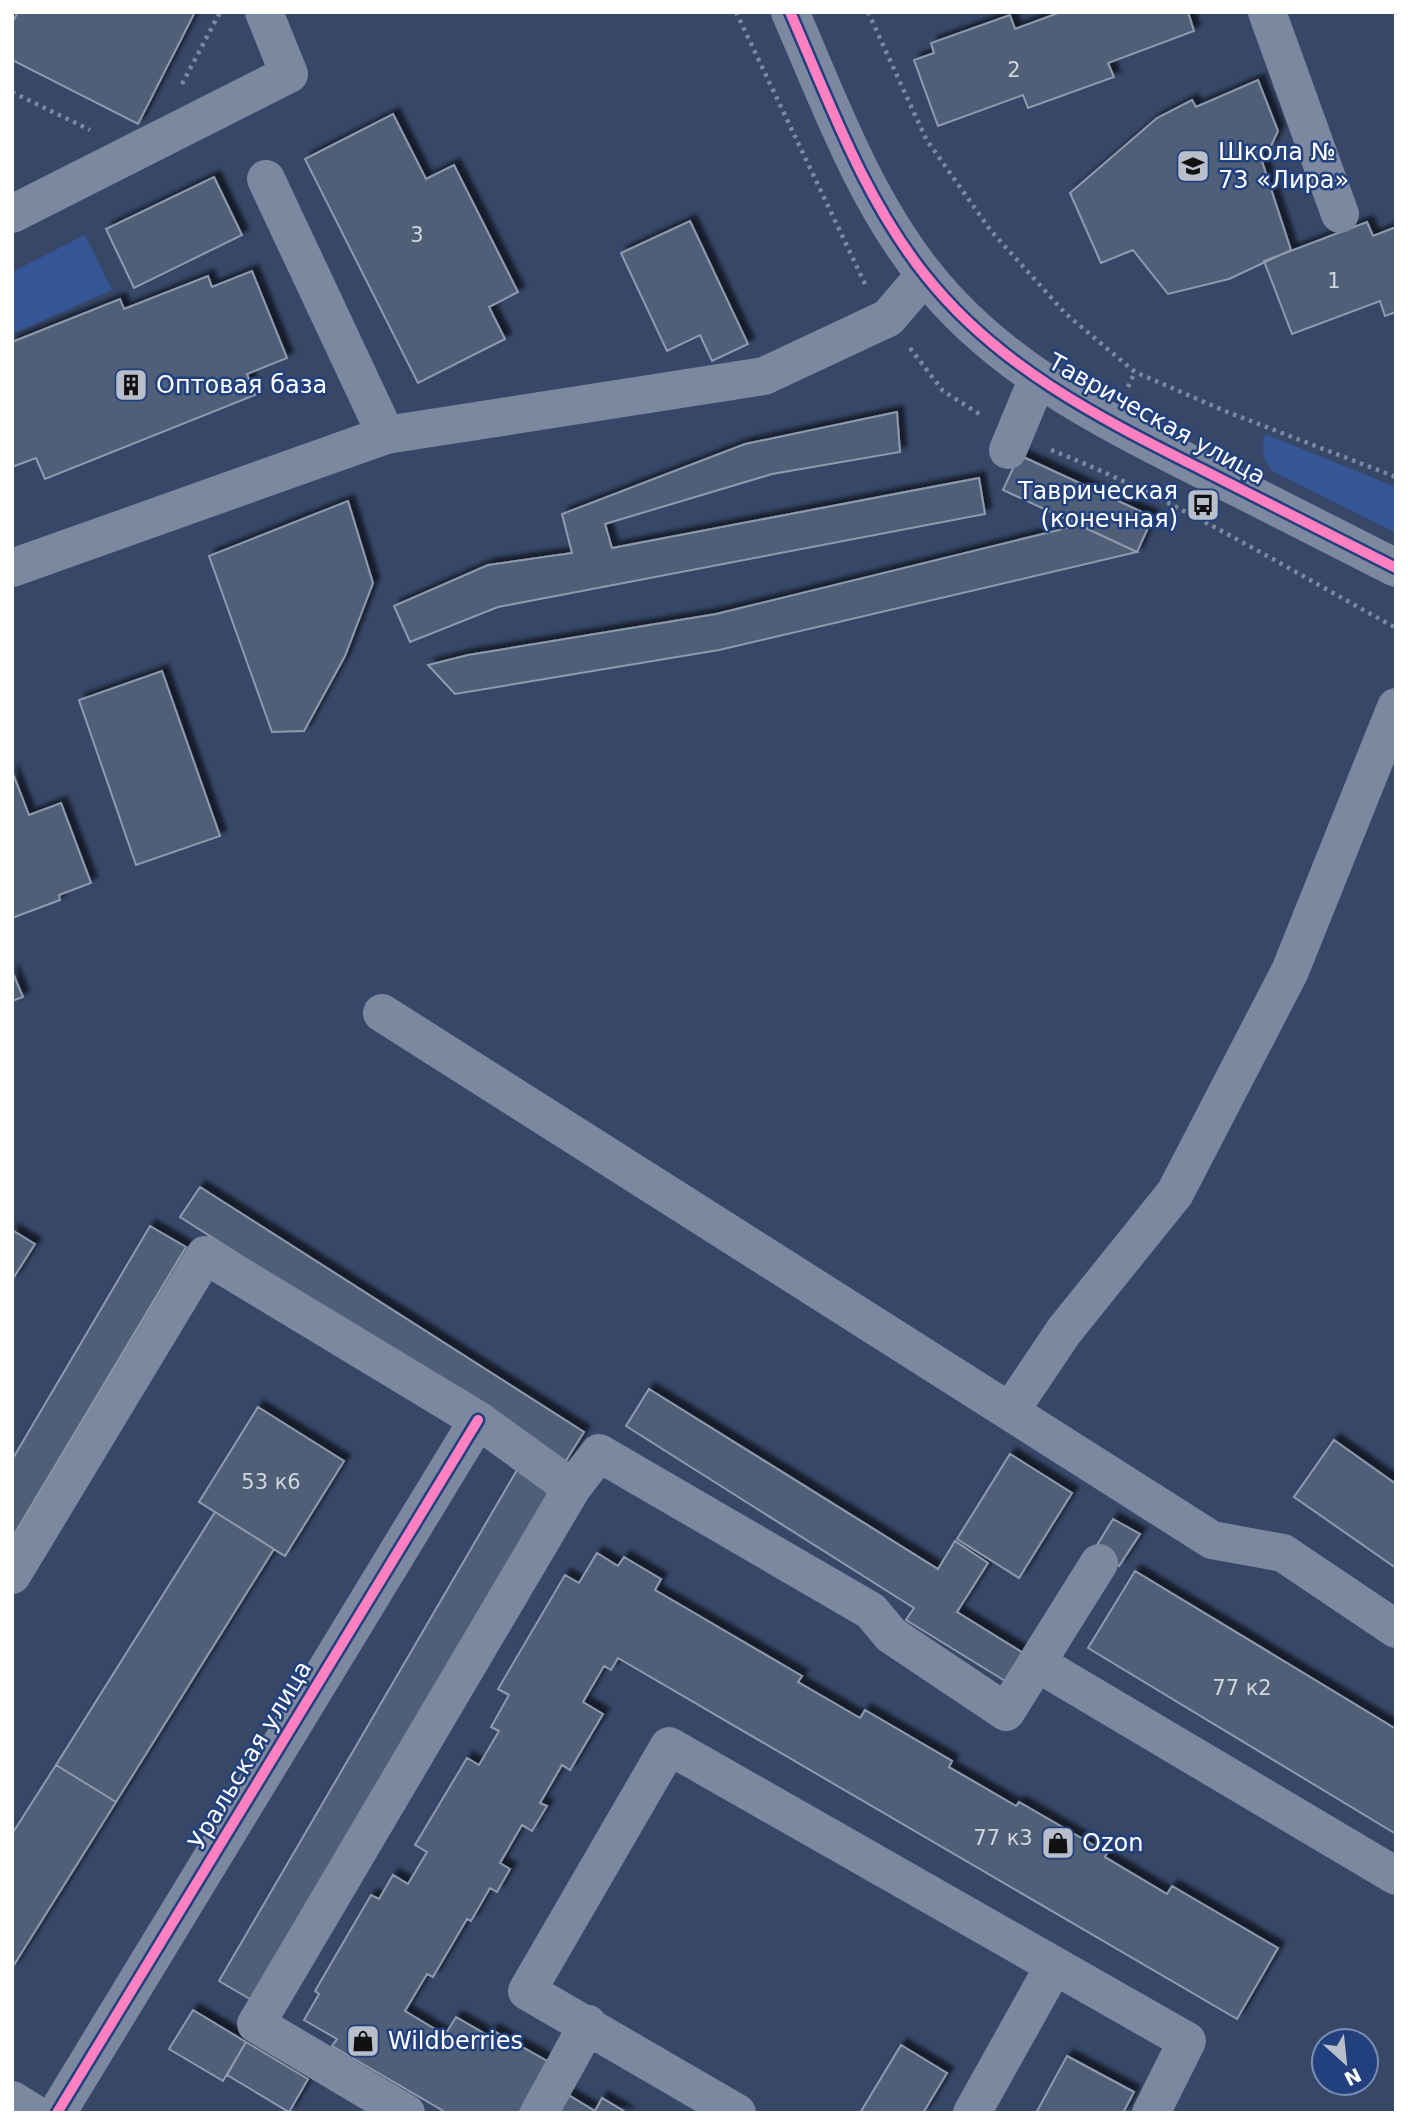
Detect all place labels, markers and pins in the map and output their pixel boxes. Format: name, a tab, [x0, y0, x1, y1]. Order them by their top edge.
place label: Школа № 73 «Лира»	[1218, 138, 1349, 194]
school or university icon: Школа № 73 «Лира»	[1174, 147, 1212, 185]
building icon: Оптовая база	[112, 366, 150, 404]
place label: Оптовая база	[156, 371, 327, 399]
place label: Таврическая (конечная)	[1017, 477, 1178, 533]
bus stop icon: Таврическая (конечная)	[1184, 486, 1222, 524]
shop icon: Ozon	[1039, 1824, 1077, 1862]
place label: Ozon	[1082, 1829, 1143, 1857]
shop icon: Wildberries	[344, 2022, 382, 2060]
place label: Wildberries	[388, 2027, 523, 2055]

